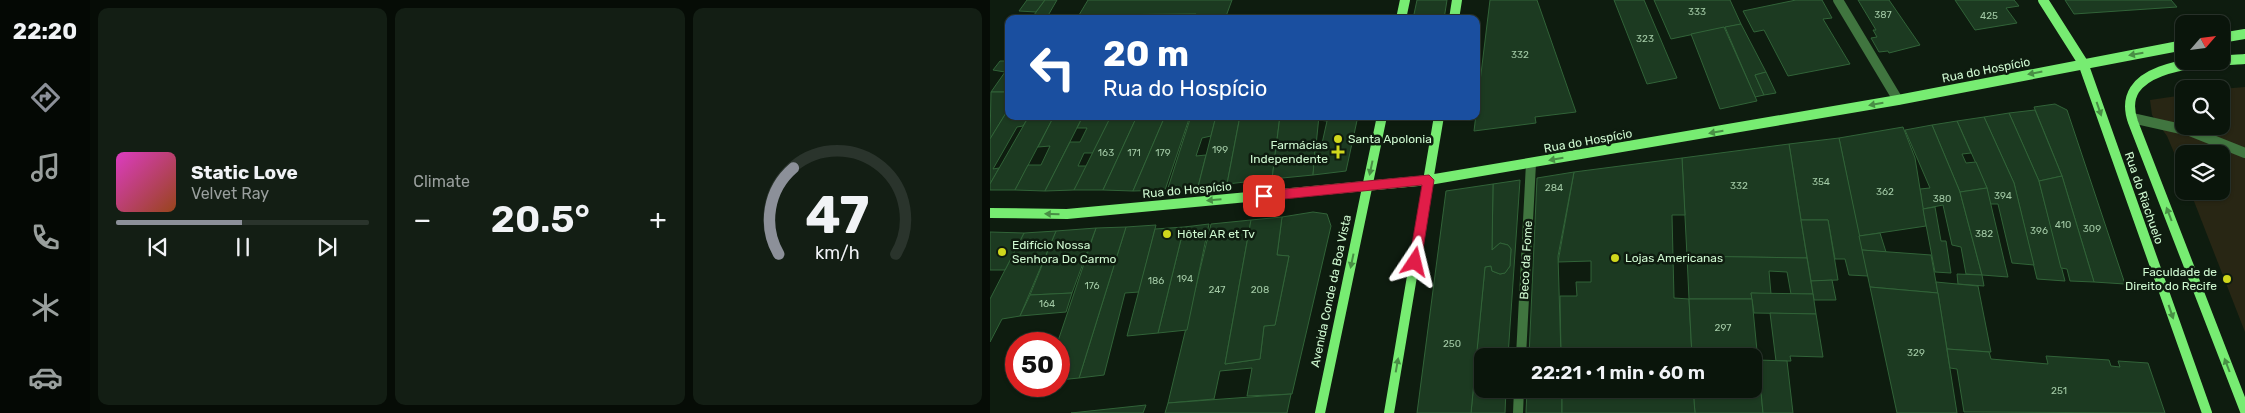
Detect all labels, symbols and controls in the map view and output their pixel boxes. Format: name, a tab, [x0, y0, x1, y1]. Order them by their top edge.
house number: 333	[1688, 6, 1706, 18]
house number: 387	[1874, 9, 1892, 21]
house number: 425	[1980, 10, 1998, 22]
north arrow	[2175, 15, 2230, 70]
map controls	[2175, 15, 2230, 200]
text: 22:20	[13, 18, 77, 45]
text: 20 m	[1103, 33, 1189, 75]
house number: 323	[1636, 33, 1654, 45]
icon: left	[1020, 35, 1085, 100]
house number: 332	[1511, 49, 1529, 61]
one-way arrow	[2127, 50, 2143, 58]
street label: Rua do Hospício	[1941, 55, 2031, 85]
one-way arrow	[2028, 69, 2043, 77]
text: Rua do Hospício	[1103, 75, 1267, 102]
icon: directions	[28, 80, 63, 115]
button: search	[2175, 80, 2230, 135]
one-way arrow	[1868, 101, 1884, 109]
one-way arrow	[2096, 102, 2104, 117]
street label: Rua do Hospício	[1543, 126, 1633, 156]
one-way arrow	[1707, 128, 1723, 136]
place label: Santa Apolonia	[1348, 132, 1432, 146]
marker: Santa Apolonia	[1332, 133, 1344, 145]
place label: Farmácias Independente	[1250, 138, 1328, 166]
house number: 199	[1212, 144, 1228, 156]
button: layers	[2175, 145, 2230, 200]
marker: Farmácias Independente	[1332, 146, 1344, 158]
house number: 163	[1098, 147, 1114, 159]
house number: 171	[1127, 147, 1141, 159]
house number: 179	[1155, 147, 1171, 159]
icon: music	[28, 150, 63, 185]
street label: Rua do Riachuelo	[2122, 150, 2166, 246]
one-way arrow	[1547, 155, 1563, 163]
text: Static Love	[191, 161, 298, 184]
one-way arrow	[1367, 161, 1375, 176]
text: Climate	[413, 172, 470, 191]
pin	[1243, 175, 1285, 217]
house number: 354	[1812, 176, 1830, 188]
street label: Rua do Hospício	[1142, 179, 1232, 201]
house number: 332	[1730, 180, 1748, 192]
icon: arrive	[1250, 182, 1278, 210]
house number: 284	[1545, 182, 1563, 194]
text: Velvet Ray	[191, 184, 269, 203]
text: 47	[805, 184, 869, 246]
house number: 362	[1876, 186, 1894, 198]
house number: 394	[1994, 190, 2012, 202]
house number: 380	[1933, 193, 1951, 205]
text: 20.5°	[491, 196, 590, 242]
one-way arrow	[1206, 197, 1222, 205]
text: −	[413, 203, 432, 236]
text: +	[649, 203, 667, 236]
one-way arrow	[2164, 207, 2172, 221]
one-way arrow	[1044, 210, 1060, 218]
street label: Avenida Conde da Boa Vista	[1308, 213, 1354, 369]
house number: 410	[2055, 219, 2071, 231]
icon: phone	[28, 220, 63, 255]
street label: Beco da Fome	[1517, 220, 1535, 300]
house number: 309	[2083, 223, 2101, 235]
house number: 396	[2030, 225, 2048, 237]
place label: Hôtel AR et Tv	[1177, 227, 1255, 241]
marker: Hôtel AR et Tv	[1161, 228, 1173, 240]
house number: 382	[1975, 228, 1993, 240]
icon: previous	[144, 233, 172, 261]
icon: pause	[229, 233, 257, 261]
icon: next	[313, 233, 341, 261]
position arrow	[1388, 235, 1440, 287]
place label: Edifício Nossa Senhora Do Carmo	[1012, 238, 1117, 266]
text: km/h	[815, 242, 860, 263]
marker: Edifício Nossa Senhora Do Carmo	[996, 246, 1008, 258]
place label: Lojas Americanas	[1625, 251, 1723, 265]
marker: Lojas Americanas	[1609, 252, 1621, 264]
one-way arrow	[1347, 254, 1355, 270]
place label: Faculdade de Direito do Recife	[2125, 265, 2217, 293]
house number: 194	[1177, 273, 1193, 285]
marker: Faculdade de Direito do Recife	[2221, 273, 2233, 285]
house number: 186	[1148, 275, 1164, 287]
house number: 176	[1084, 280, 1100, 292]
house number: 247	[1209, 284, 1225, 296]
house number: 208	[1251, 284, 1269, 296]
icon: climate	[28, 290, 63, 325]
house number: 164	[1039, 298, 1055, 310]
one-way arrow	[2167, 305, 2175, 320]
house number: 297	[1715, 322, 1731, 334]
speed limit sign: 50	[1005, 332, 1070, 397]
house number: 250	[1443, 338, 1461, 350]
house number: 329	[1907, 347, 1925, 359]
one-way arrow	[1393, 357, 1401, 373]
one-way arrow	[2223, 358, 2231, 372]
icon: car	[28, 360, 63, 395]
text: 22:21 · 1 min · 60 m	[1531, 361, 1705, 384]
house number: 251	[2051, 385, 2067, 397]

